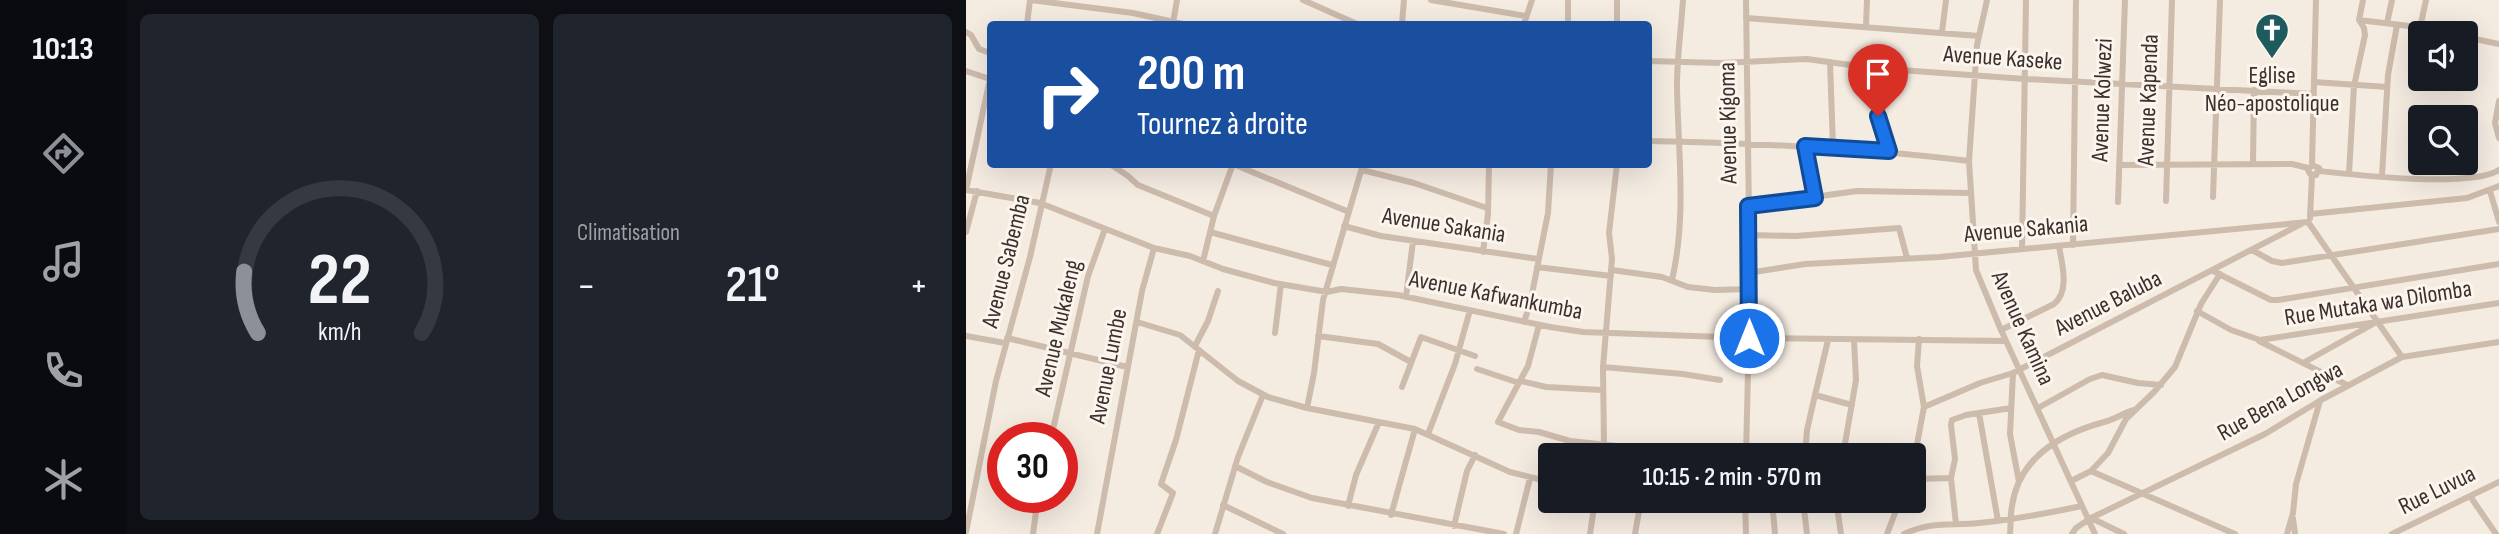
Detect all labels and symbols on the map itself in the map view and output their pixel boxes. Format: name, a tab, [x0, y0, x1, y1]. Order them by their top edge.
church icon: Eglise Néo-apostolique	[2253, 11, 2291, 60]
street label: Avenue Kapenda	[2131, 34, 2165, 167]
street label: Avenue Kolwezi	[2085, 38, 2119, 163]
street label: Avenue Kaseke	[1942, 39, 2063, 77]
pin	[1848, 44, 1908, 116]
place label: Eglise Néo-apostolique	[2205, 61, 2339, 118]
street label: Avenue Kigoma	[1712, 62, 1744, 185]
street label: Avenue Sabemba	[975, 191, 1037, 332]
street label: Avenue Sakania	[1379, 201, 1508, 249]
street label: Avenue Sakania	[1962, 209, 2089, 249]
street label: Avenue Mukaleng	[1028, 257, 1088, 400]
street label: Avenue Kafwankumba	[1406, 264, 1585, 326]
street label: Avenue Baluba	[2049, 264, 2166, 343]
street label: Avenue Kamina	[1985, 266, 2061, 390]
street label: Rue Mutaka wa Dilomba	[2282, 274, 2474, 332]
position arrow	[1712, 301, 1786, 375]
street label: Avenue Lumbe	[1082, 306, 1133, 427]
street label: Rue Bena Longwa	[2212, 355, 2348, 447]
speed limit sign: 30	[987, 422, 1078, 513]
street label: Rue Luvua	[2394, 459, 2480, 521]

